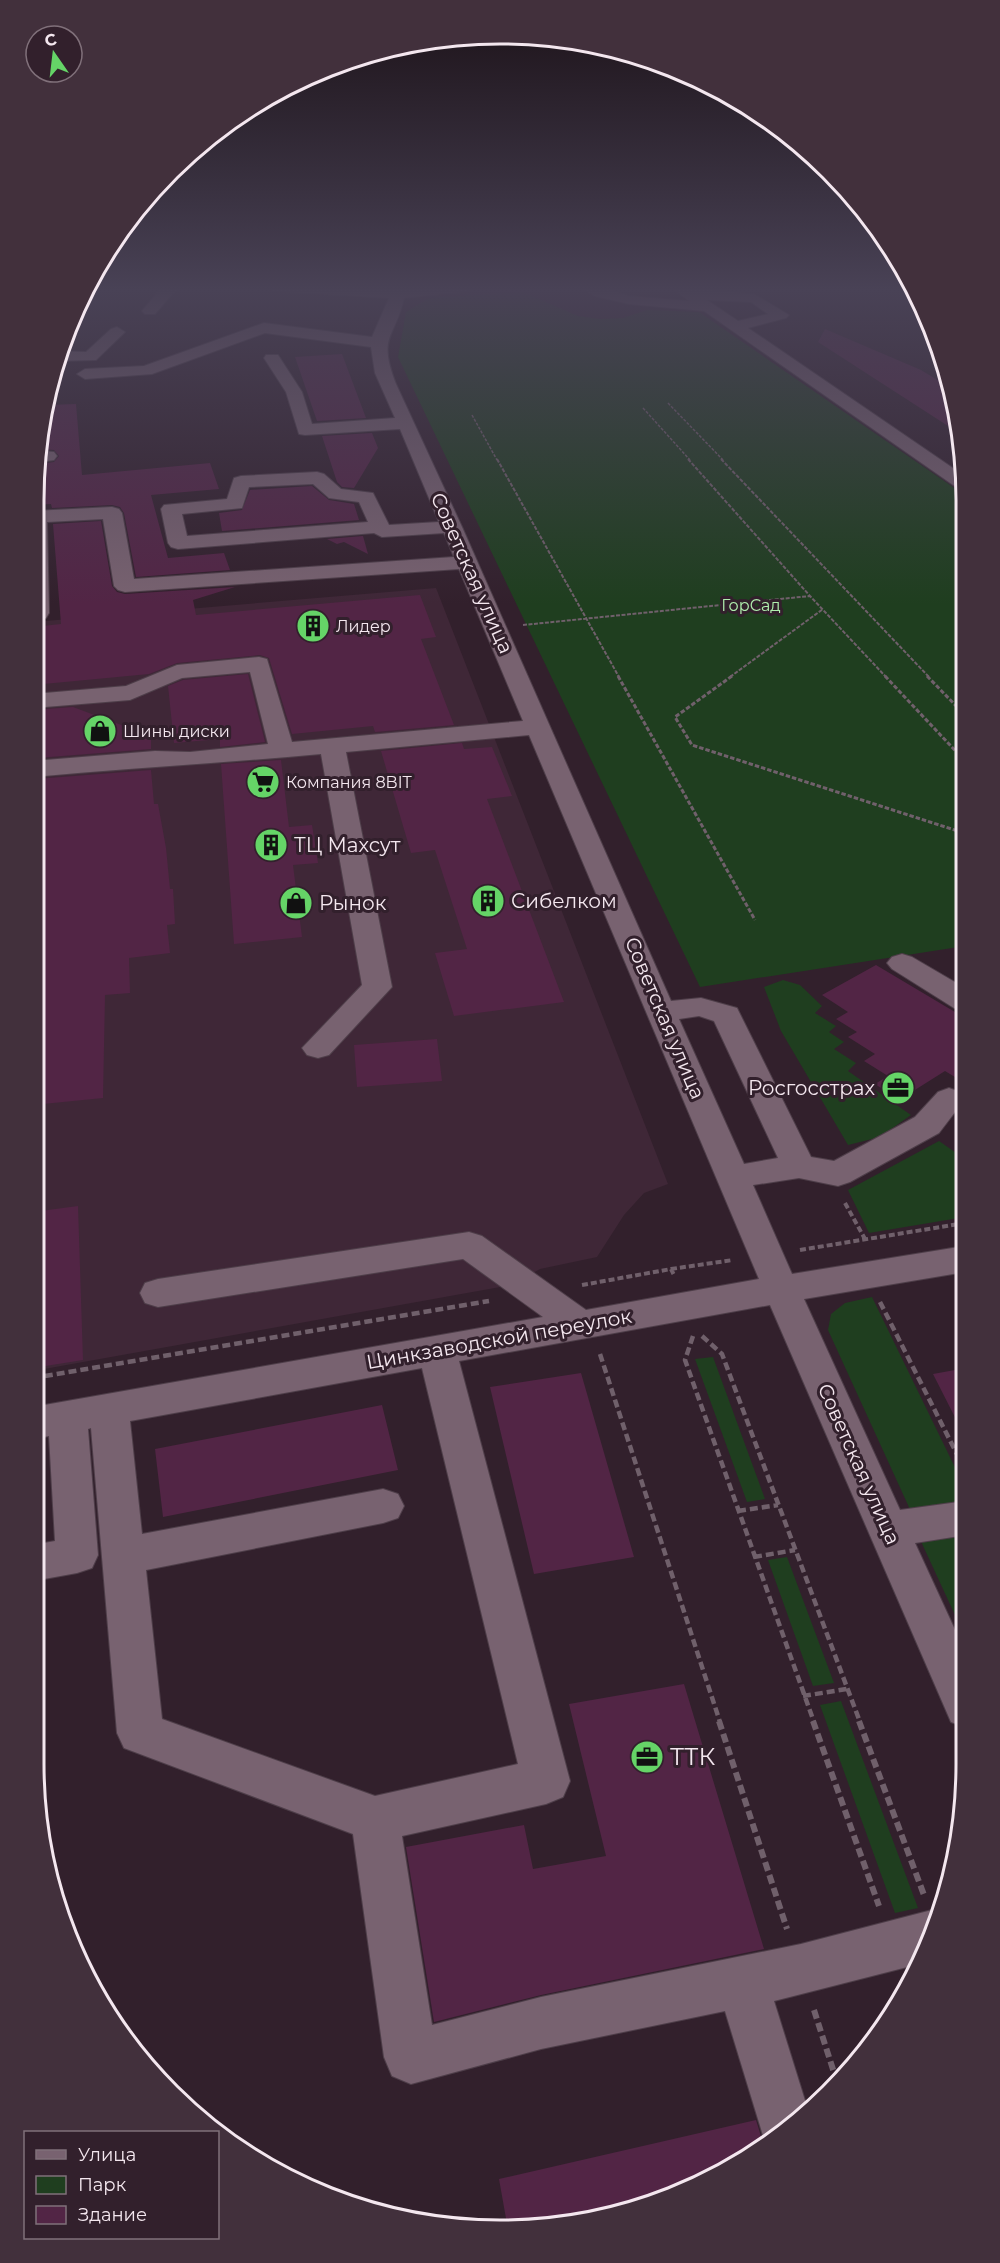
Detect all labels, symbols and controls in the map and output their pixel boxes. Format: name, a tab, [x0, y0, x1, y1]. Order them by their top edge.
north arrow	[24, 24, 84, 84]
text: С	[43, 29, 59, 51]
street label: Советская улица	[426, 489, 518, 657]
park label: ГорСад	[721, 596, 781, 615]
building icon: Лидер	[295, 608, 331, 644]
place label: Лидер	[336, 617, 391, 636]
shop icon: Шины диски	[82, 713, 118, 749]
place label: Шины диски	[123, 722, 230, 741]
supermarket icon: Компания 8BIT	[245, 764, 281, 800]
place label: Компания 8BIT	[286, 773, 412, 792]
building icon: ТЦ Махсут	[253, 827, 289, 863]
place label: ТЦ Махсут	[294, 833, 401, 857]
building icon: Сибелком	[470, 883, 506, 919]
shop icon: Рынок	[278, 885, 314, 921]
place label: Сибелком	[511, 889, 617, 913]
place label: Рынок	[319, 891, 387, 915]
street label: Советская улица	[620, 933, 710, 1103]
office icon: Росгосстрах	[880, 1070, 916, 1106]
place label: Росгосстрах	[748, 1076, 875, 1100]
street label: Цинкзаводской переулок	[364, 1304, 634, 1374]
street label: Советская улица	[813, 1380, 905, 1548]
office icon: ТТК	[629, 1739, 665, 1775]
place label: ТТК	[670, 1742, 715, 1771]
legend	[24, 2131, 219, 2239]
text: Улица	[78, 2144, 136, 2166]
text: Парк	[78, 2174, 127, 2196]
text: Здание	[78, 2204, 147, 2226]

